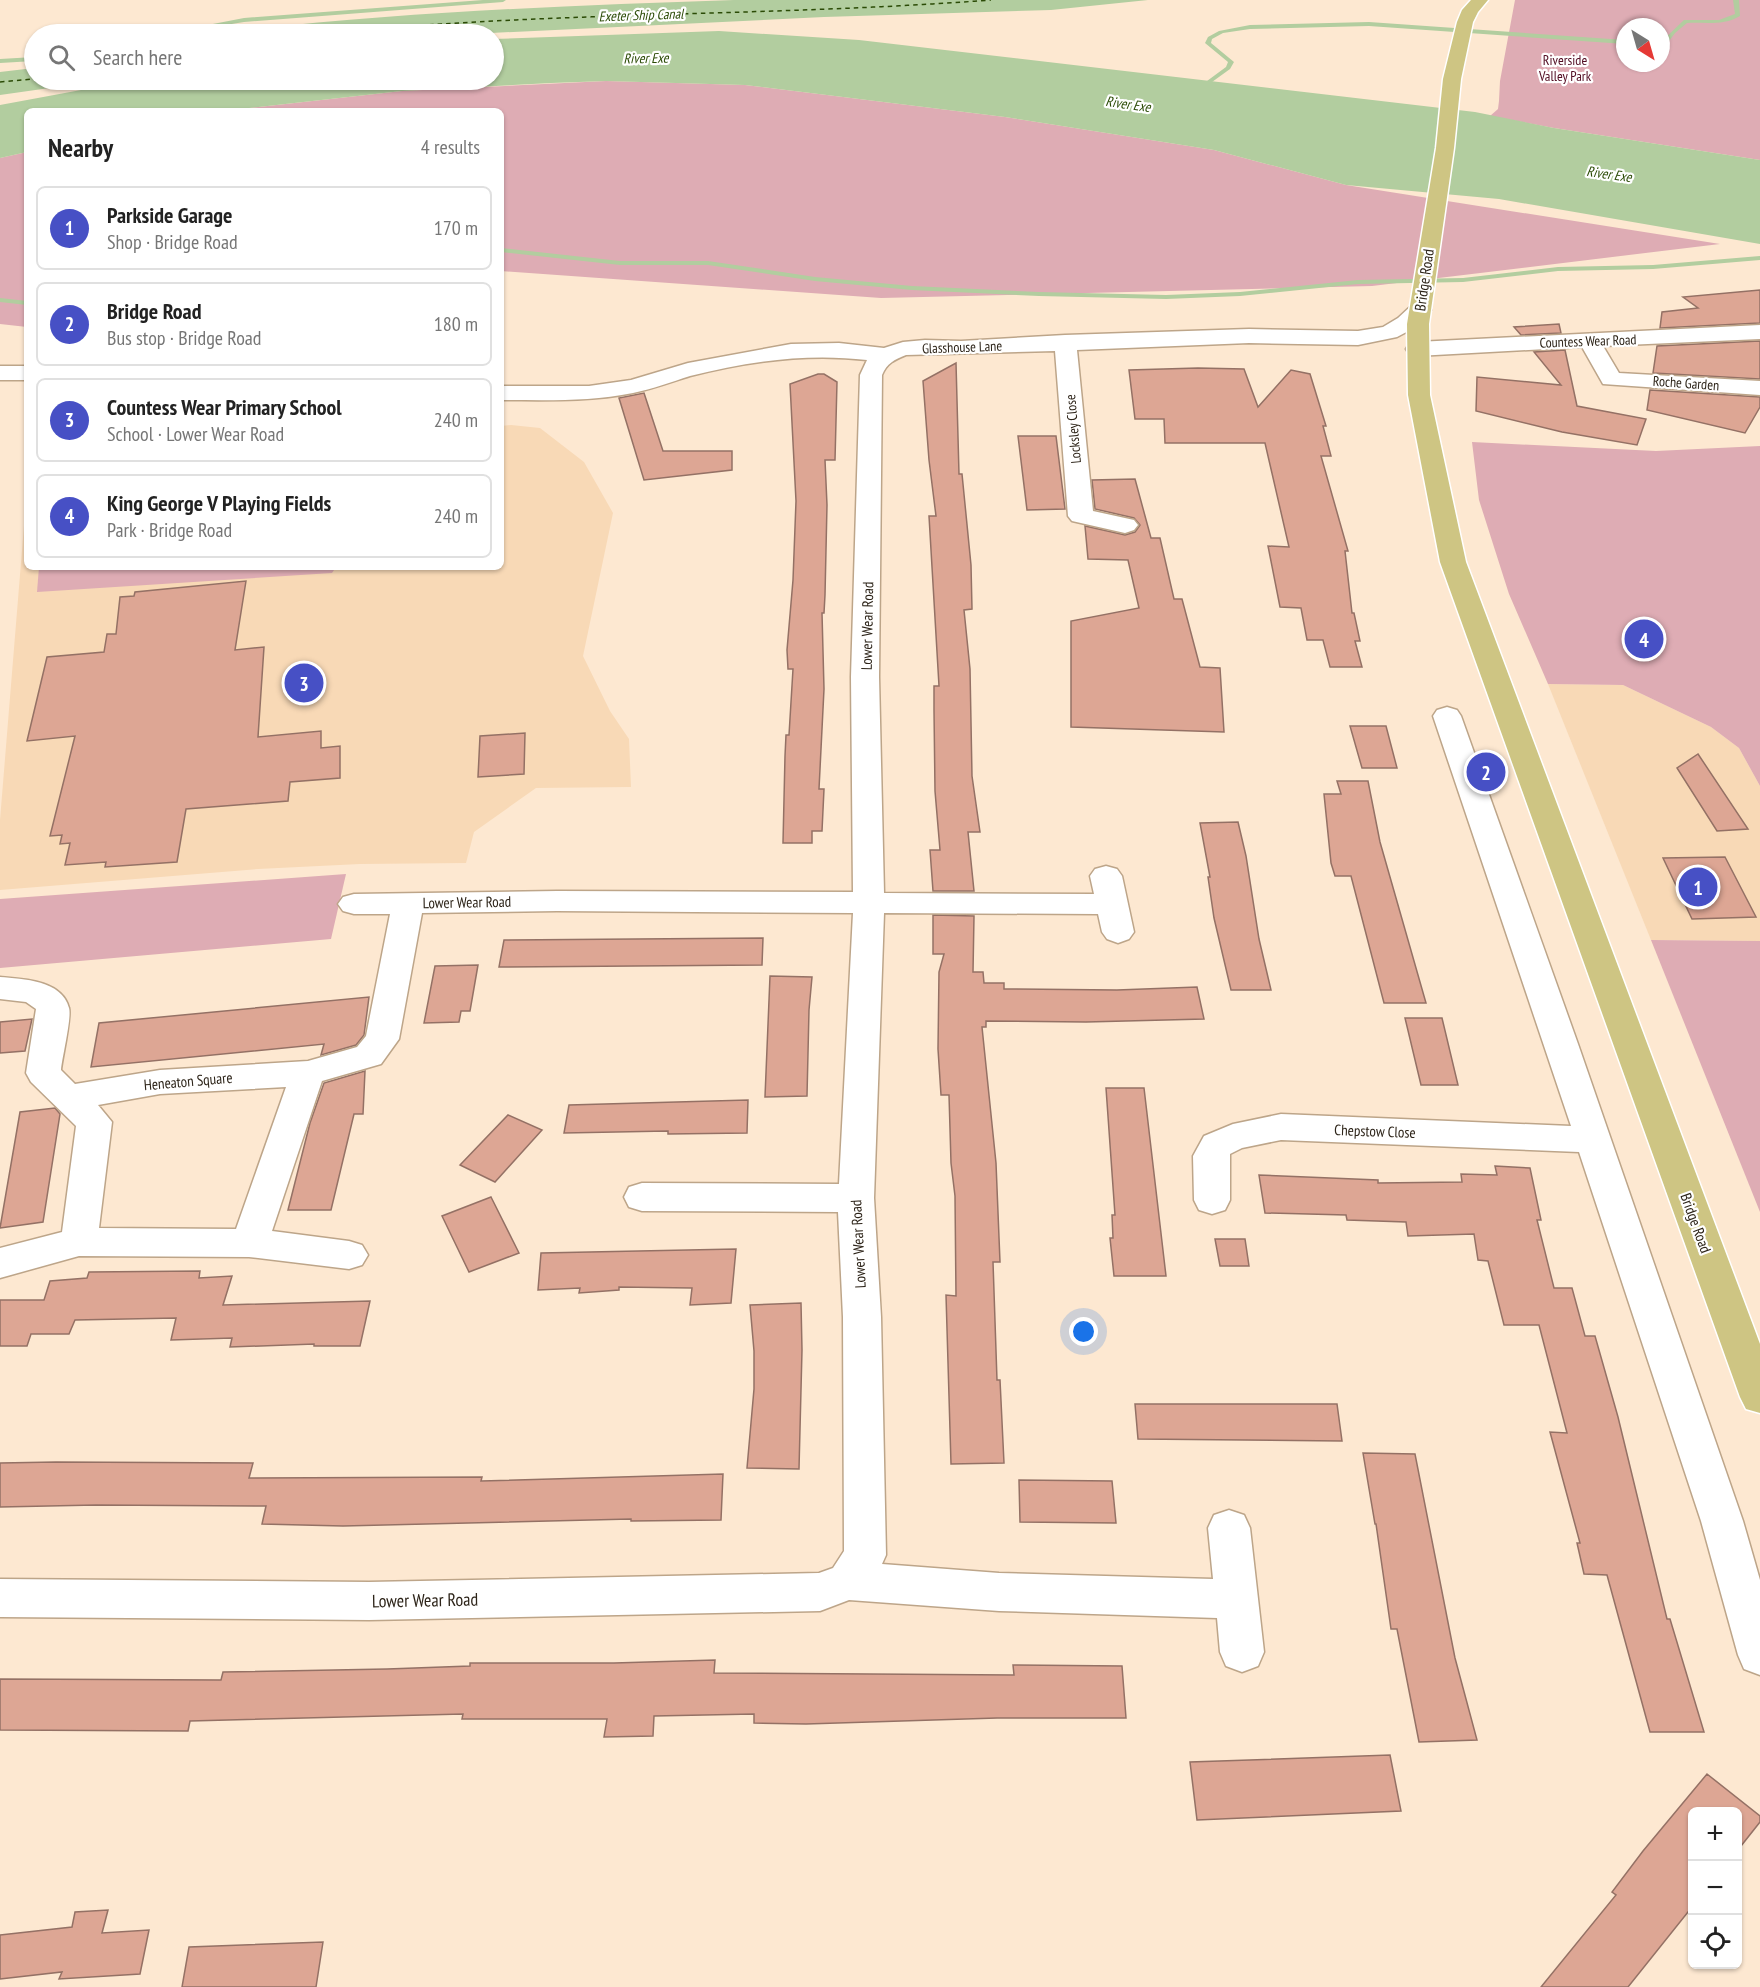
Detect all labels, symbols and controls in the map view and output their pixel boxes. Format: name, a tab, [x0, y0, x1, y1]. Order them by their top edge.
water label: Exeter Ship Canal	[598, 4, 685, 25]
north arrow	[1616, 18, 1670, 72]
search box	[24, 24, 504, 90]
icon: search	[45, 41, 78, 74]
text: Search here	[93, 43, 182, 71]
water label: River Exe	[623, 49, 670, 67]
park label: Riverside Valley Park	[1538, 51, 1592, 85]
water label: River Exe	[1104, 92, 1153, 116]
text: Nearby	[48, 131, 113, 164]
text: 4 results	[421, 134, 480, 160]
water label: River Exe	[1585, 162, 1634, 186]
text: Parkside Garage	[107, 201, 233, 229]
text: 1	[65, 215, 74, 241]
text: 170 m	[434, 215, 478, 241]
text: Shop · Bridge Road	[107, 229, 238, 255]
street label: Bridge Road	[1410, 248, 1438, 312]
text: Bridge Road	[107, 297, 202, 325]
text: 2	[65, 311, 74, 337]
text: 180 m	[434, 311, 478, 337]
text: Bus stop · Bridge Road	[107, 325, 261, 351]
street label: Countess Wear Road	[1539, 330, 1637, 352]
street label: Glasshouse Lane	[922, 337, 1003, 357]
street label: Roche Garden	[1652, 372, 1720, 394]
text: Countess Wear Primary School	[107, 393, 342, 421]
street label: Locksley Close	[1061, 394, 1085, 464]
text: 3	[65, 407, 74, 433]
text: 240 m	[434, 407, 478, 433]
text: School · Lower Wear Road	[107, 421, 284, 447]
text: King George V Playing Fields	[107, 489, 331, 517]
text: 4	[65, 503, 74, 529]
text: 240 m	[434, 503, 478, 529]
text: Park · Bridge Road	[107, 517, 232, 543]
street label: Lower Wear Road	[857, 582, 877, 670]
pin: 4	[1624, 616, 1664, 662]
pin: 3	[284, 660, 324, 706]
pin: 2	[1466, 750, 1506, 794]
pin: 1	[1678, 864, 1718, 910]
street label: Lower Wear Road	[423, 892, 511, 912]
street label: Heneaton Square	[143, 1068, 233, 1094]
street label: Chepstow Close	[1334, 1120, 1416, 1142]
street label: Bridge Road	[1676, 1190, 1716, 1256]
street label: Lower Wear Road	[846, 1199, 870, 1289]
your location	[1069, 1317, 1098, 1346]
street label: Lower Wear Road	[372, 1588, 478, 1612]
map controls	[1688, 1807, 1742, 1969]
button: +	[1688, 1807, 1742, 1861]
button: −	[1688, 1861, 1742, 1915]
button: locate	[1688, 1915, 1742, 1969]

